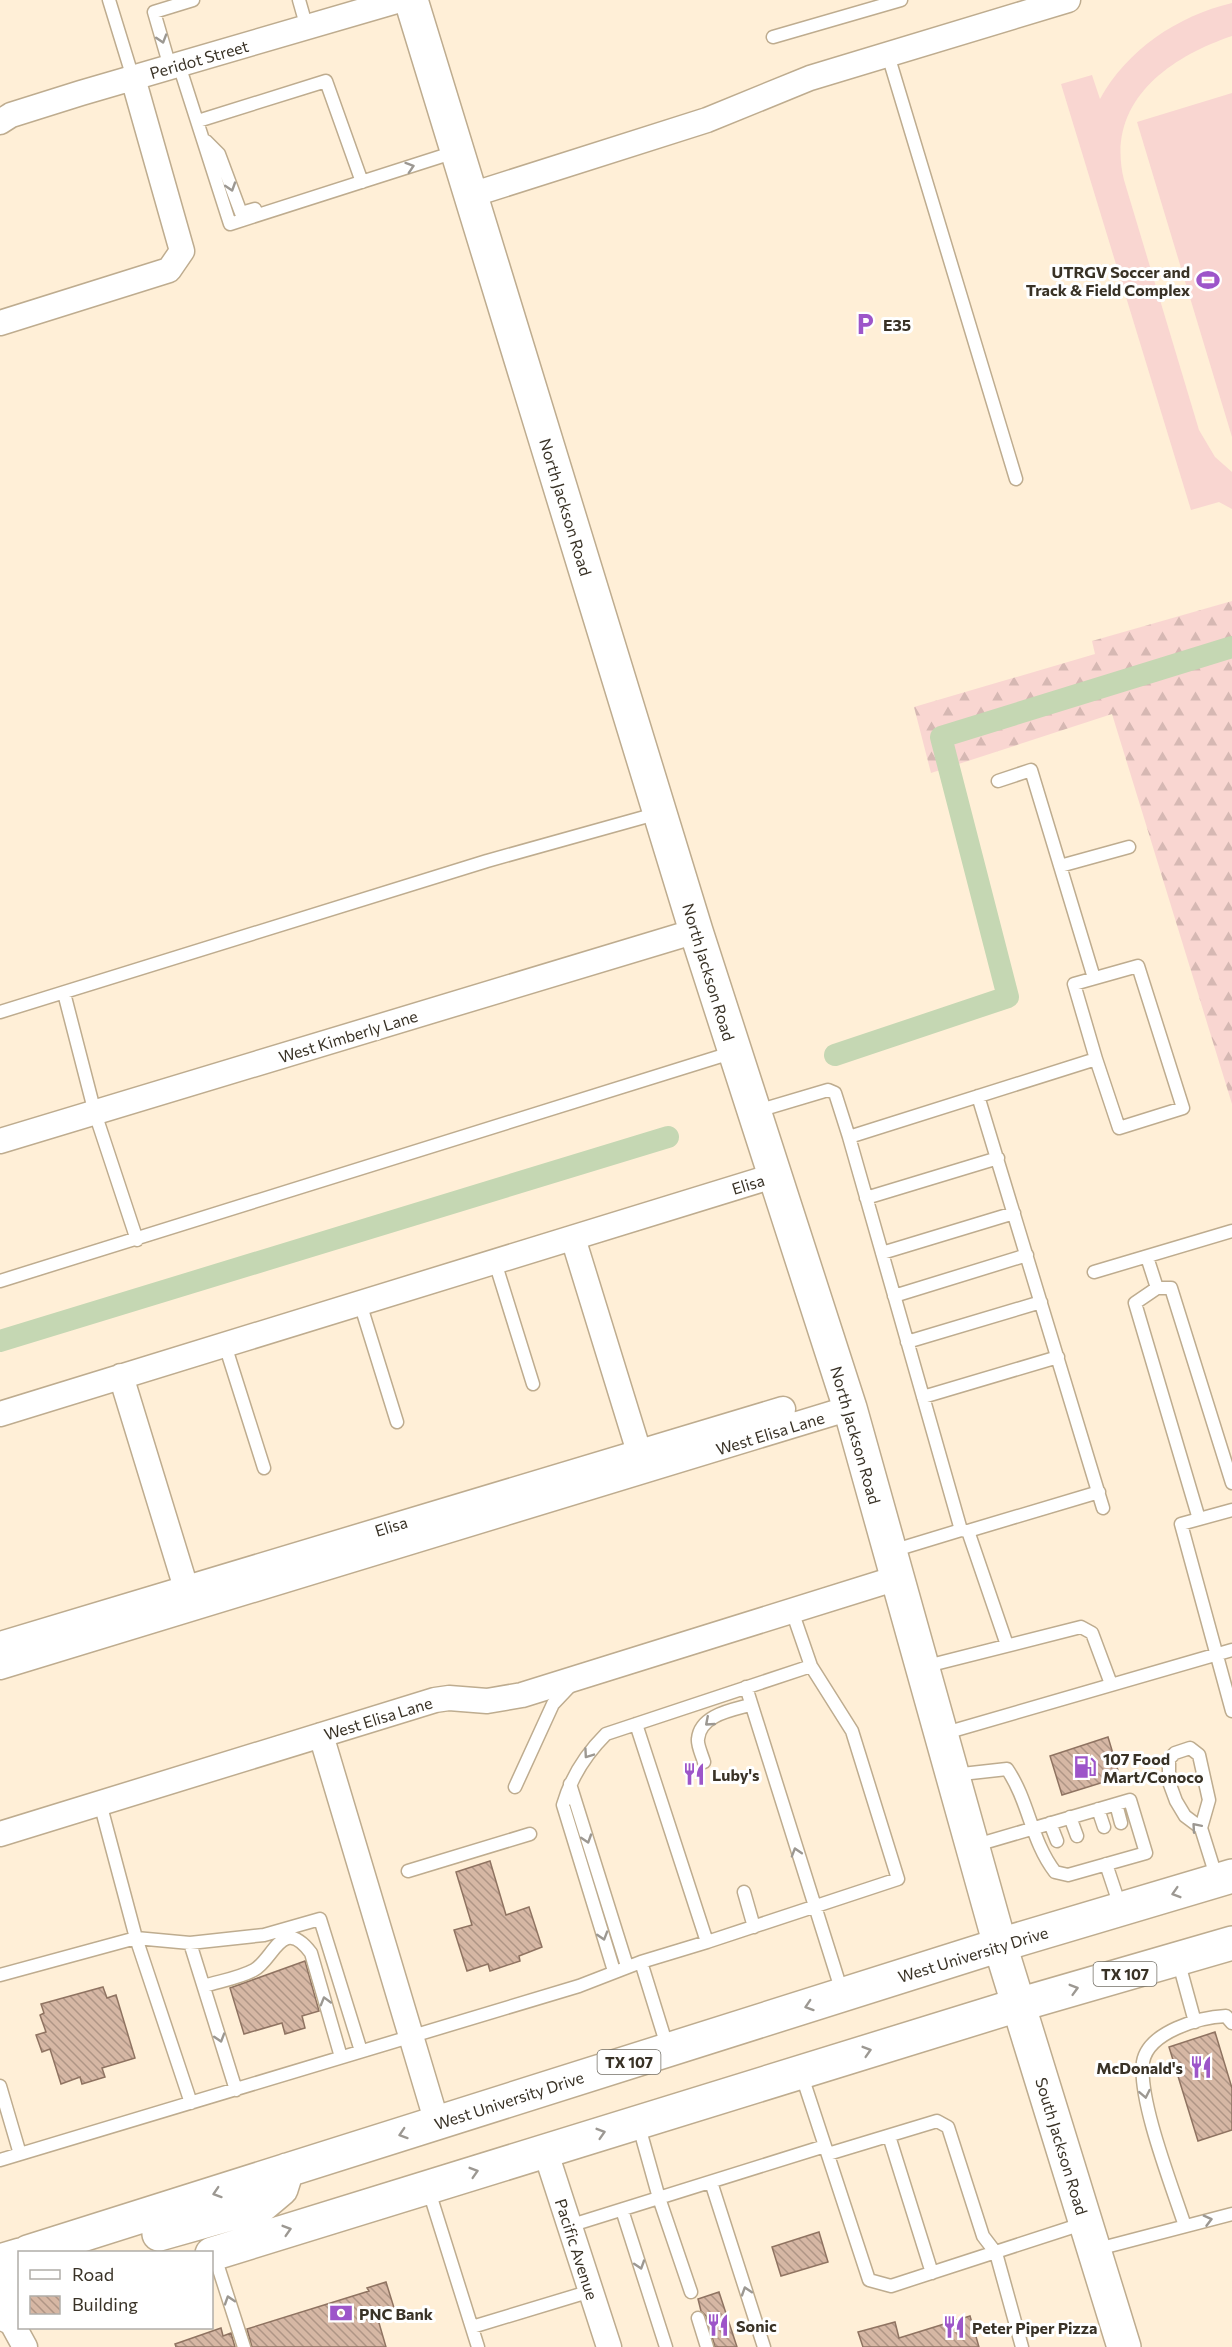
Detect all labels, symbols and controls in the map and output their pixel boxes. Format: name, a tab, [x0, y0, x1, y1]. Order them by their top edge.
one-way arrow	[155, 34, 167, 44]
street label: Peridot Street	[147, 36, 251, 82]
one-way arrow	[404, 162, 415, 174]
one-way arrow	[223, 182, 236, 192]
place label: UTRGV Soccer and Track & Field Complex	[1026, 262, 1190, 299]
sports icon: UTRGV Soccer and Track & Field Complex	[1195, 267, 1221, 293]
parking icon: E35	[852, 311, 878, 337]
place label: E35	[883, 315, 911, 334]
street label: North Jackson Road	[536, 436, 596, 578]
street label: North Jackson Road	[679, 901, 739, 1043]
street label: West Kimberly Lane	[276, 1006, 420, 1066]
street label: Elisa	[729, 1170, 767, 1198]
street label: North Jackson Road	[827, 1364, 885, 1506]
street label: West Elisa Lane	[714, 1408, 826, 1458]
street label: Elisa	[372, 1512, 410, 1540]
street label: West Elisa Lane	[322, 1693, 434, 1743]
one-way arrow	[705, 1714, 716, 1725]
one-way arrow	[585, 1747, 596, 1758]
place label: 107 Food Mart/Conoco	[1103, 1749, 1204, 1786]
fuel station icon: 107 Food Mart/Conoco	[1072, 1754, 1098, 1780]
restaurant icon: Luby's	[681, 1761, 707, 1787]
place label: Luby's	[712, 1765, 759, 1784]
one-way arrow	[1193, 1822, 1204, 1833]
one-way arrow	[580, 1833, 592, 1844]
one-way arrow	[791, 1847, 803, 1858]
one-way arrow	[1171, 1885, 1182, 1898]
street label: West University Drive	[896, 1922, 1050, 1986]
one-way arrow	[596, 1930, 608, 1941]
road number: TX 107	[1094, 1962, 1156, 1986]
one-way arrow	[1069, 1983, 1079, 1996]
one-way arrow	[320, 1996, 332, 2007]
one-way arrow	[804, 1998, 815, 2011]
one-way arrow	[213, 2032, 225, 2043]
one-way arrow	[861, 2046, 872, 2058]
road number: TX 107	[598, 2050, 660, 2074]
restaurant icon: McDonald's	[1188, 2054, 1214, 2080]
place label: McDonald's	[1096, 2058, 1183, 2077]
street label: West University Drive	[432, 2067, 586, 2133]
street label: South Jackson Road	[1032, 2075, 1092, 2217]
one-way arrow	[1138, 2088, 1151, 2098]
one-way arrow	[398, 2127, 409, 2139]
one-way arrow	[595, 2128, 606, 2140]
one-way arrow	[468, 2167, 479, 2180]
one-way arrow	[212, 2186, 223, 2198]
street label: Pacific Avenue	[552, 2196, 602, 2302]
one-way arrow	[1202, 2215, 1213, 2227]
one-way arrow	[281, 2225, 292, 2237]
legend	[18, 2251, 213, 2329]
one-way arrow	[633, 2259, 645, 2270]
text: Road	[72, 2263, 114, 2285]
one-way arrow	[741, 2286, 754, 2297]
text: Building	[72, 2293, 138, 2315]
one-way arrow	[224, 2295, 236, 2306]
bank icon: PNC Bank	[328, 2300, 354, 2326]
place label: PNC Bank	[359, 2304, 434, 2323]
restaurant icon: Sonic	[705, 2312, 731, 2338]
restaurant icon: Peter Piper Pizza	[941, 2314, 967, 2340]
place label: Sonic	[736, 2316, 777, 2335]
place label: Peter Piper Pizza	[972, 2318, 1097, 2337]

